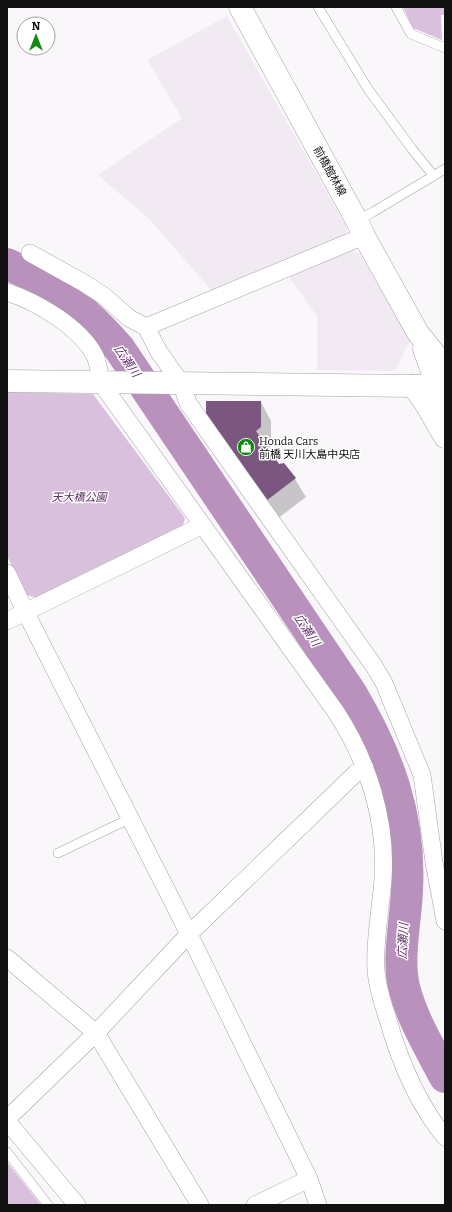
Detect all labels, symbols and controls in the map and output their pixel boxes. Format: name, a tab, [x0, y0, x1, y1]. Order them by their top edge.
north arrow	[16, 16, 56, 56]
text: N	[32, 20, 41, 33]
street label: 前橋館林線	[311, 144, 349, 198]
water label: 広瀬川	[111, 342, 144, 381]
place label: Honda Cars 前橋 天川大島中央店	[259, 435, 360, 461]
shop icon: Honda Cars 前橋 天川大島中央店	[236, 437, 256, 457]
park label: 天大橋公園	[52, 491, 108, 504]
water label: 広瀬川	[291, 611, 324, 650]
water label: 広瀬川	[395, 921, 411, 959]

